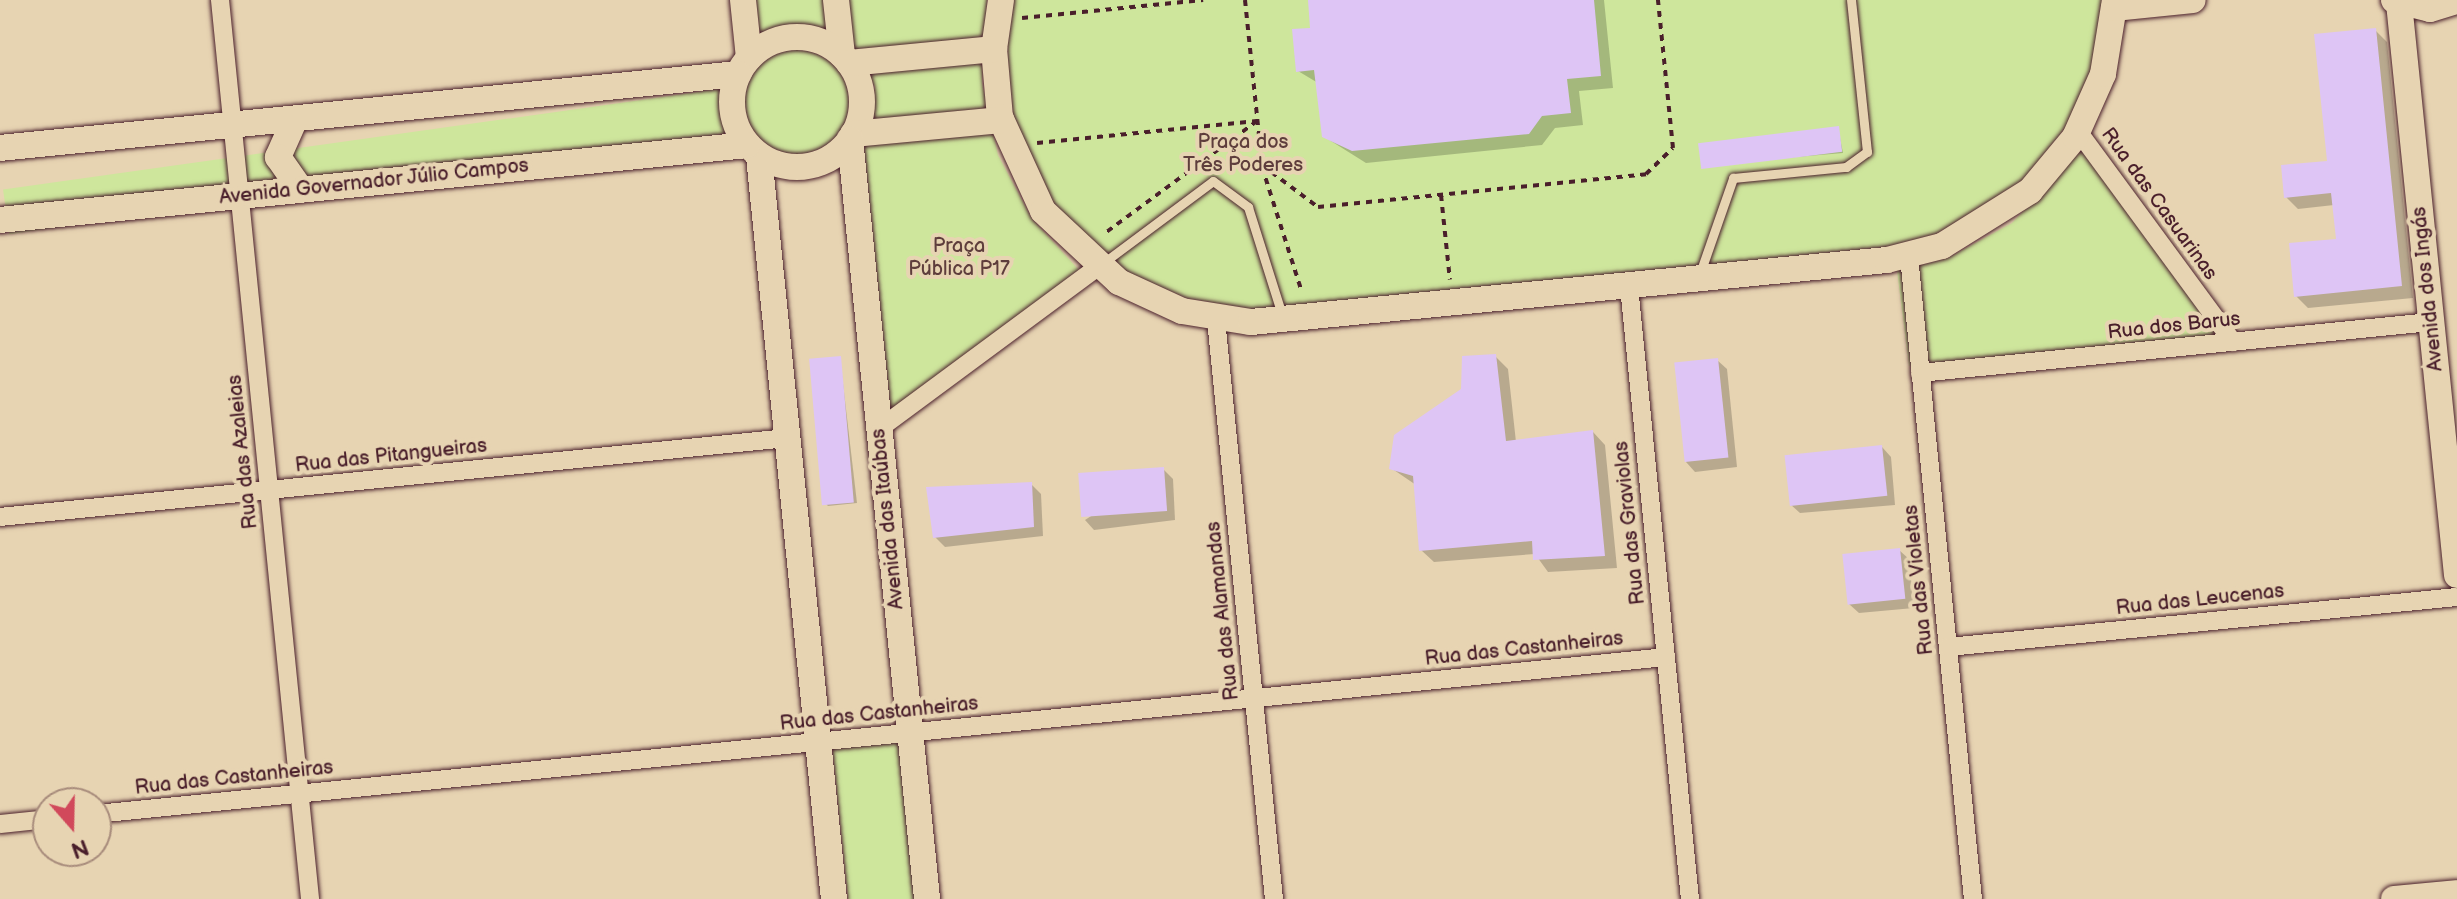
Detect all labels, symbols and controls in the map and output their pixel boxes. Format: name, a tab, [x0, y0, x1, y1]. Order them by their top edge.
street label: Rua das Casuarinas	[2096, 123, 2222, 285]
park label: Praça dos Três Poderes	[1183, 130, 1303, 177]
street label: Avenida Governador Júlio Campos	[218, 154, 530, 210]
street label: Avenida dos Ingás	[2407, 205, 2449, 373]
park label: Praça Pública P17	[908, 234, 1010, 281]
street label: Rua dos Barus	[2106, 307, 2242, 345]
street label: Rua das Azaleias	[223, 374, 263, 530]
street label: Avenida das Itaúbas	[867, 427, 909, 611]
street label: Rua das Pitangueiras	[294, 434, 488, 478]
street label: Rua das Graviolas	[1609, 440, 1651, 606]
street label: Rua das Violetas	[1899, 503, 1939, 657]
street label: Rua das Alamandas	[1202, 520, 1244, 702]
street label: Rua das Leucenas	[2115, 579, 2285, 621]
street label: Rua das Castanheiras	[1424, 627, 1624, 671]
street label: Rua das Castanheiras	[779, 692, 979, 736]
street label: Rua das Castanheiras	[134, 756, 334, 800]
north arrow	[32, 787, 112, 867]
text: N	[67, 833, 92, 864]

